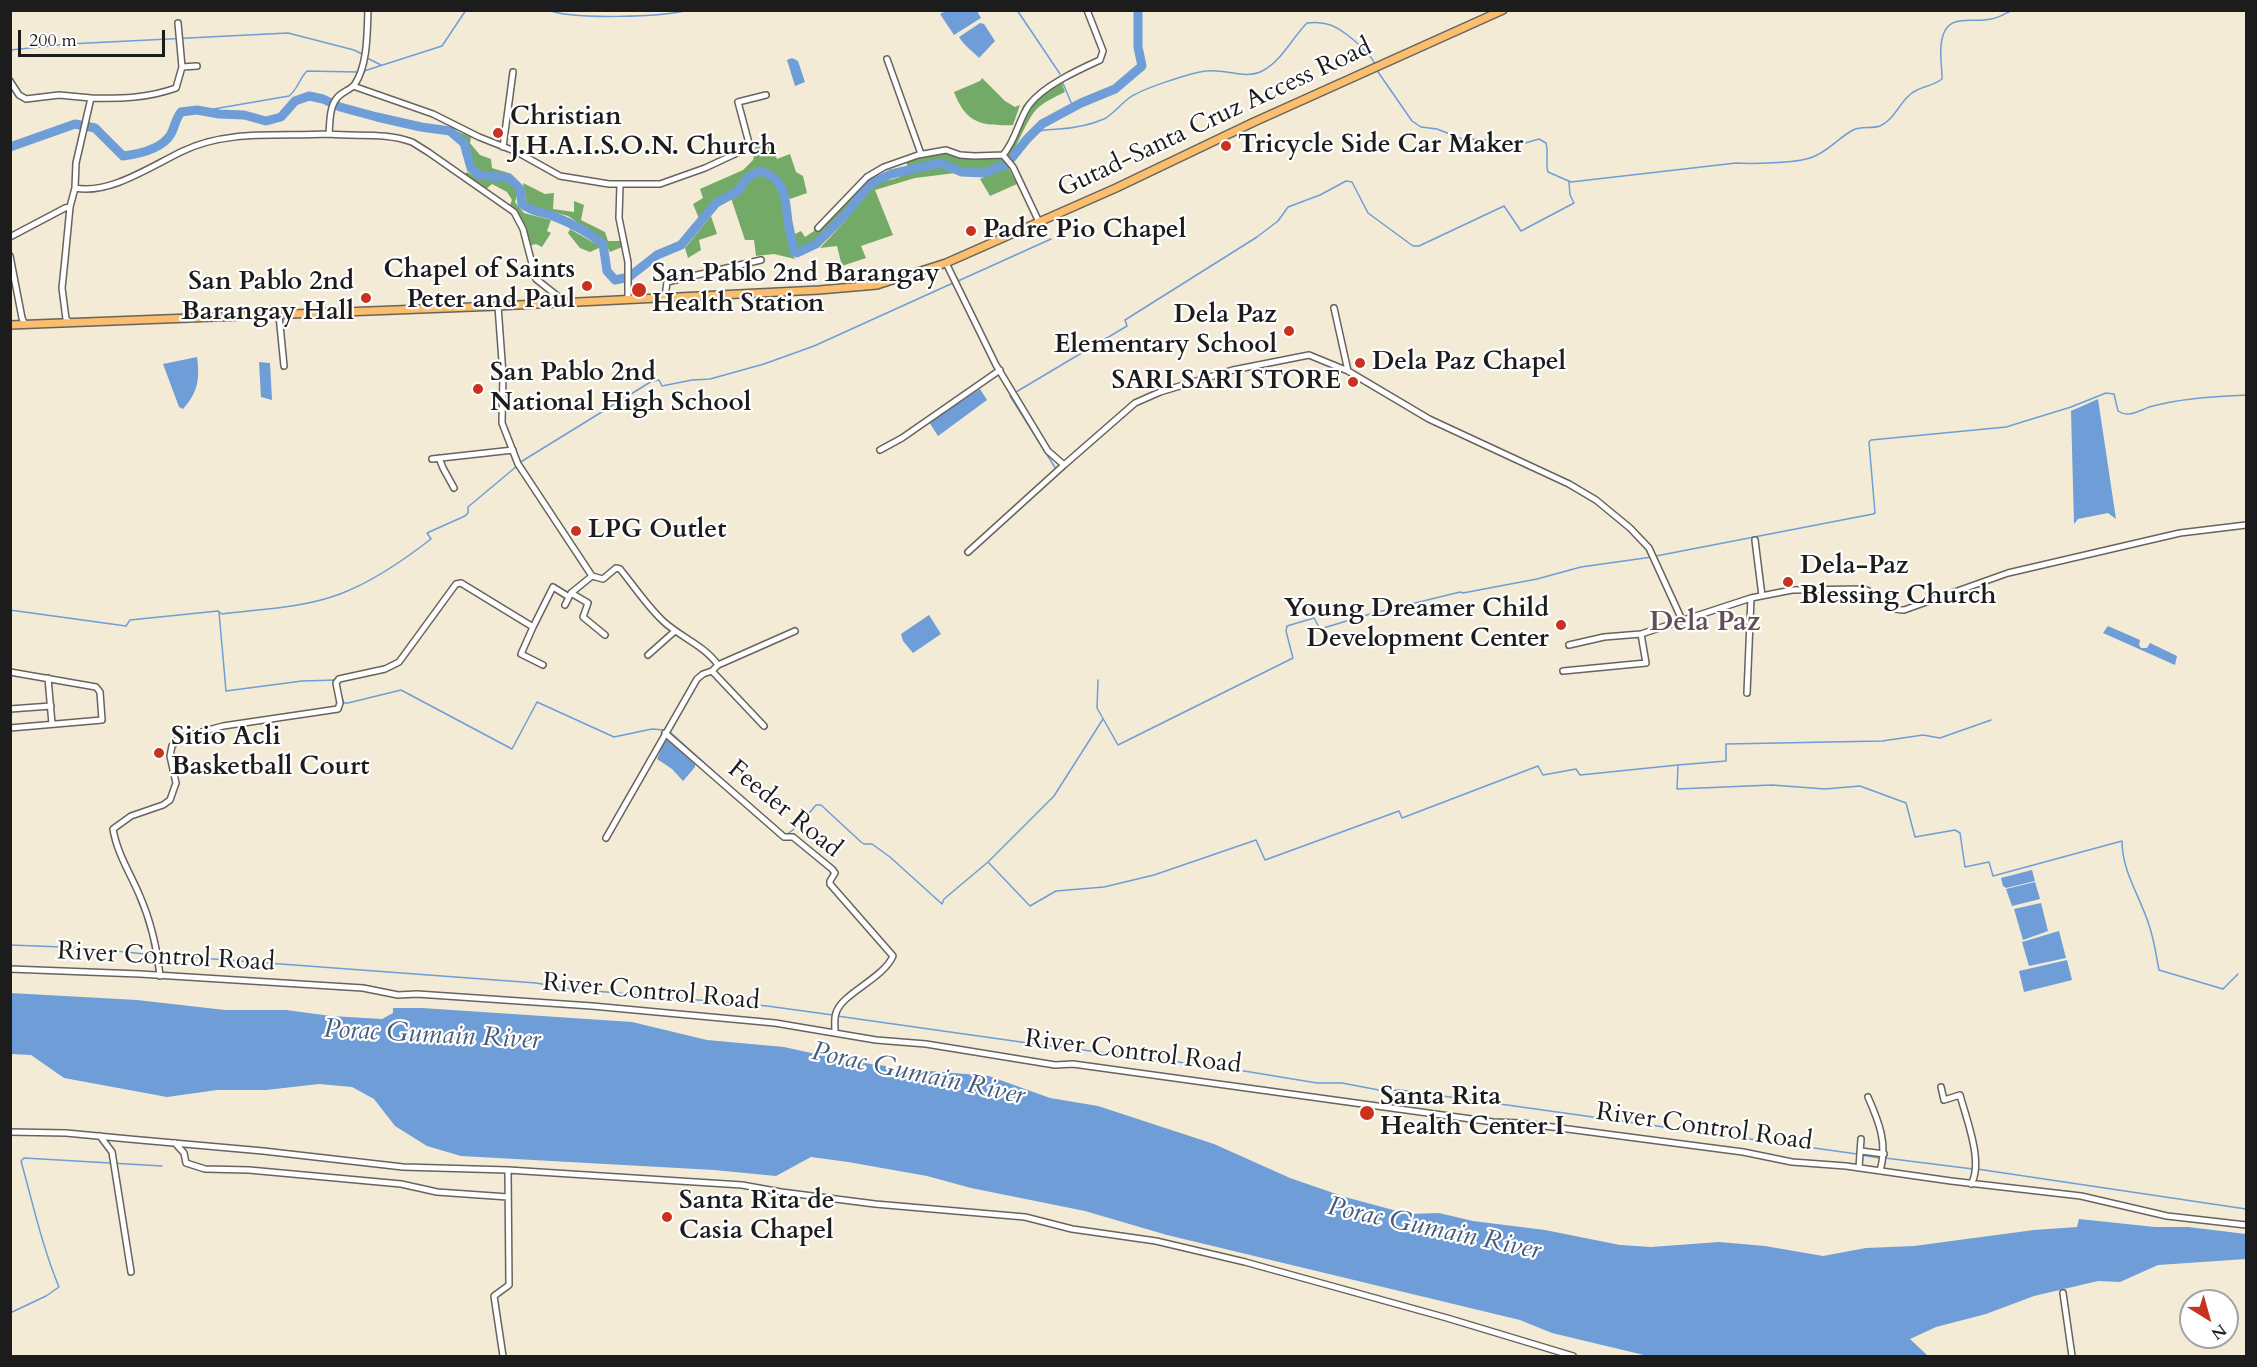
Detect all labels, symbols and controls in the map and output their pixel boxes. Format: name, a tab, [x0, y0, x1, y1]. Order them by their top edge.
scale bar	[21, 18, 168, 56]
text: 200 m	[29, 28, 77, 53]
street label: Gutad-Santa Cruz Access Road	[1053, 32, 1377, 206]
place label: Christian J.H.A.I.S.O.N. Church	[510, 102, 776, 164]
marker: Christian J.H.A.I.S.O.N. Church	[491, 126, 505, 140]
place label: Tricycle Side Car Maker	[1238, 130, 1523, 162]
marker: Tricycle Side Car Maker	[1219, 139, 1233, 153]
place label: Padre Pio Chapel	[983, 215, 1186, 247]
marker: Padre Pio Chapel	[964, 224, 978, 238]
place label: Chapel of Saints Peter and Paul	[384, 255, 575, 316]
place label: San Pablo 2nd Barangay Health Station	[652, 259, 940, 320]
place label: San Pablo 2nd Barangay Hall	[181, 267, 354, 328]
marker: Chapel of Saints Peter and Paul	[580, 279, 594, 293]
marker: San Pablo 2nd Barangay Health Station	[630, 281, 648, 299]
marker: San Pablo 2nd Barangay Hall	[359, 291, 373, 305]
place label: Dela Paz Elementary School	[1054, 300, 1277, 362]
marker: Dela Paz Elementary School	[1282, 324, 1296, 338]
place label: Dela Paz Chapel	[1372, 347, 1566, 379]
marker: Dela Paz Chapel	[1353, 356, 1367, 370]
place label: San Pablo 2nd National High School	[490, 358, 751, 420]
place label: SARI SARI STORE	[1111, 366, 1341, 398]
marker: SARI SARI STORE	[1346, 375, 1360, 389]
marker: San Pablo 2nd National High School	[471, 382, 485, 396]
place label: LPG Outlet	[588, 515, 726, 547]
marker: LPG Outlet	[569, 524, 583, 538]
place label: Dela-Paz Blessing Church	[1800, 551, 1996, 612]
marker: Dela-Paz Blessing Church	[1781, 575, 1795, 589]
place label: Young Dreamer Child Development Center	[1284, 594, 1549, 656]
district label: Dela Paz	[1649, 607, 1761, 641]
marker: Young Dreamer Child Development Center	[1554, 618, 1568, 632]
place label: Sitio Acli Basketball Court	[171, 722, 370, 784]
marker: Sitio Acli Basketball Court	[152, 746, 166, 760]
street label: Feeder Road	[721, 755, 847, 865]
street label: River Control Road	[56, 937, 276, 979]
street label: River Control Road	[541, 968, 761, 1018]
water label: Porac Gumain River	[323, 1014, 541, 1058]
street label: River Control Road	[1023, 1024, 1243, 1082]
water label: Porac Gumain River	[808, 1037, 1028, 1113]
place label: Santa Rita Health Center I	[1380, 1082, 1564, 1144]
street label: River Control Road	[1594, 1097, 1814, 1159]
marker: Santa Rita Health Center I	[1358, 1104, 1376, 1122]
place label: Santa Rita de Casia Chapel	[679, 1186, 835, 1248]
water label: Porac Gumain River	[1324, 1192, 1544, 1268]
marker: Santa Rita de Casia Chapel	[660, 1210, 674, 1224]
north arrow	[2179, 1289, 2239, 1349]
text: N	[2206, 1319, 2231, 1345]

